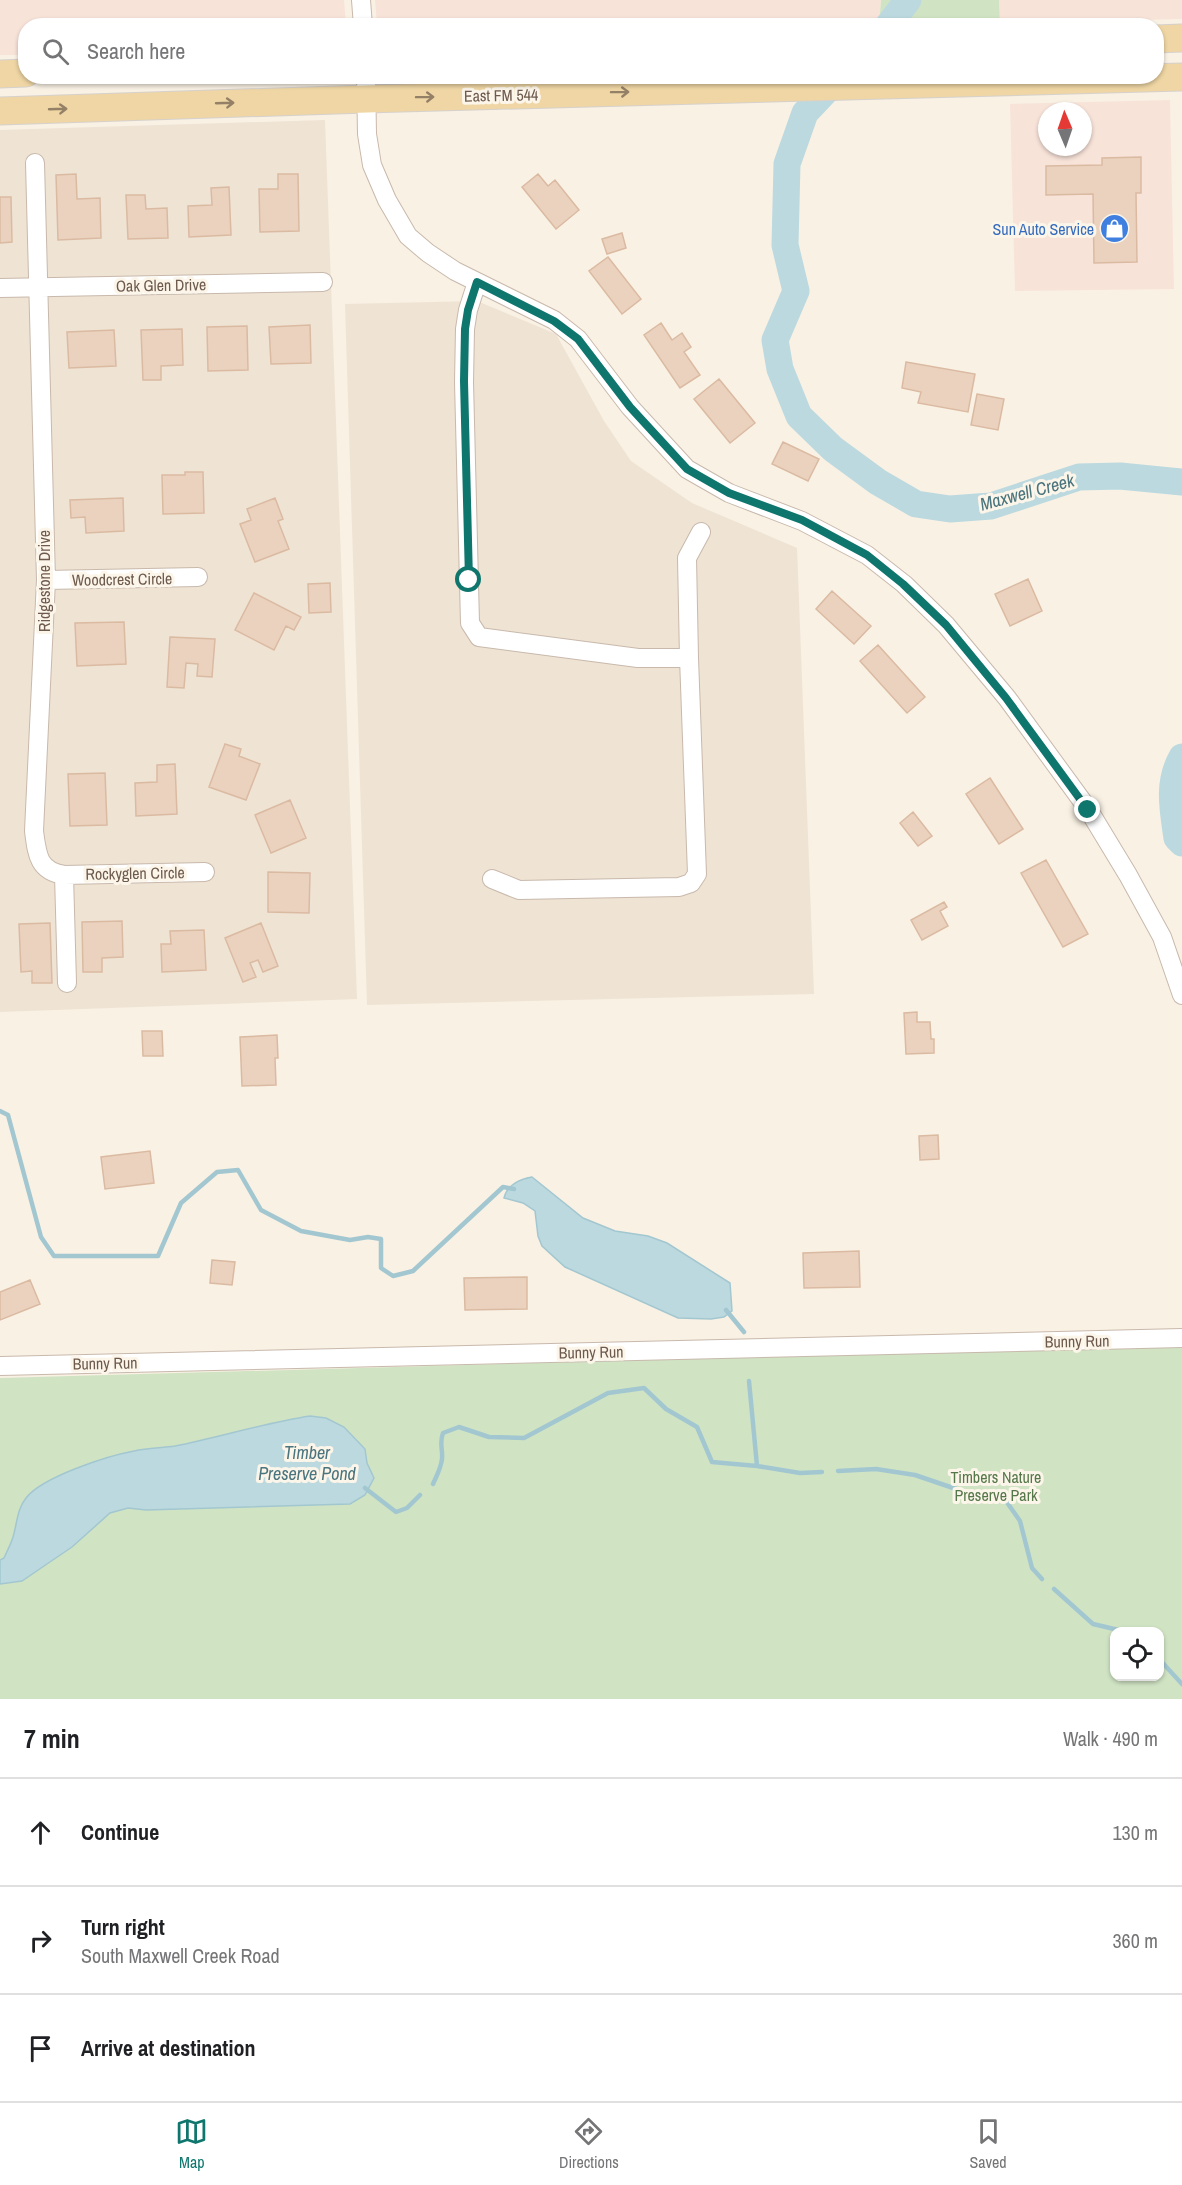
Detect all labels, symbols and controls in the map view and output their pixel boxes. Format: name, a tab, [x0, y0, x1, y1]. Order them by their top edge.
search box	[18, 18, 1164, 84]
icon: search	[39, 35, 72, 68]
text: Search here	[87, 36, 185, 66]
street label: East FM 544	[464, 83, 538, 107]
one-way arrow	[609, 86, 629, 98]
one-way arrow	[414, 92, 434, 103]
one-way arrow	[215, 98, 235, 109]
north arrow	[1038, 102, 1092, 156]
one-way arrow	[48, 103, 68, 114]
shop icon: Sun Auto Service	[1099, 213, 1131, 245]
place label: Sun Auto Service	[993, 218, 1094, 240]
street label: Oak Glen Drive	[116, 273, 206, 297]
water label: Maxwell Creek	[977, 467, 1078, 517]
street label: Ridgestone Drive	[33, 530, 55, 632]
route start	[455, 566, 481, 592]
street label: Woodcrest Circle	[72, 567, 172, 591]
route end	[1074, 796, 1100, 822]
street label: Rockyglen Circle	[85, 861, 185, 885]
street label: Bunny Run	[1044, 1329, 1110, 1353]
street label: Bunny Run	[558, 1340, 624, 1364]
street label: Bunny Run	[72, 1351, 138, 1375]
water label: Timber Preserve Pond	[258, 1440, 357, 1486]
park label: Timbers Nature Preserve Park	[951, 1466, 1041, 1506]
map controls	[1110, 1627, 1164, 1681]
button: locate	[1110, 1627, 1164, 1681]
text: 7 min	[24, 1721, 80, 1756]
text: Walk · 490 m	[1063, 1725, 1158, 1752]
icon: ahead	[24, 1816, 57, 1849]
text: Continue	[81, 1817, 159, 1847]
text: 130 m	[1112, 1819, 1158, 1846]
text: Turn right	[81, 1912, 165, 1942]
icon: right	[24, 1924, 57, 1957]
text: 360 m	[1112, 1927, 1158, 1954]
text: South Maxwell Creek Road	[81, 1942, 280, 1969]
icon: arrive	[24, 2032, 57, 2065]
text: Arrive at destination	[81, 2033, 255, 2063]
tab: Map	[175, 2115, 208, 2173]
tab: Directions	[559, 2115, 619, 2173]
tab: Saved	[969, 2115, 1007, 2173]

